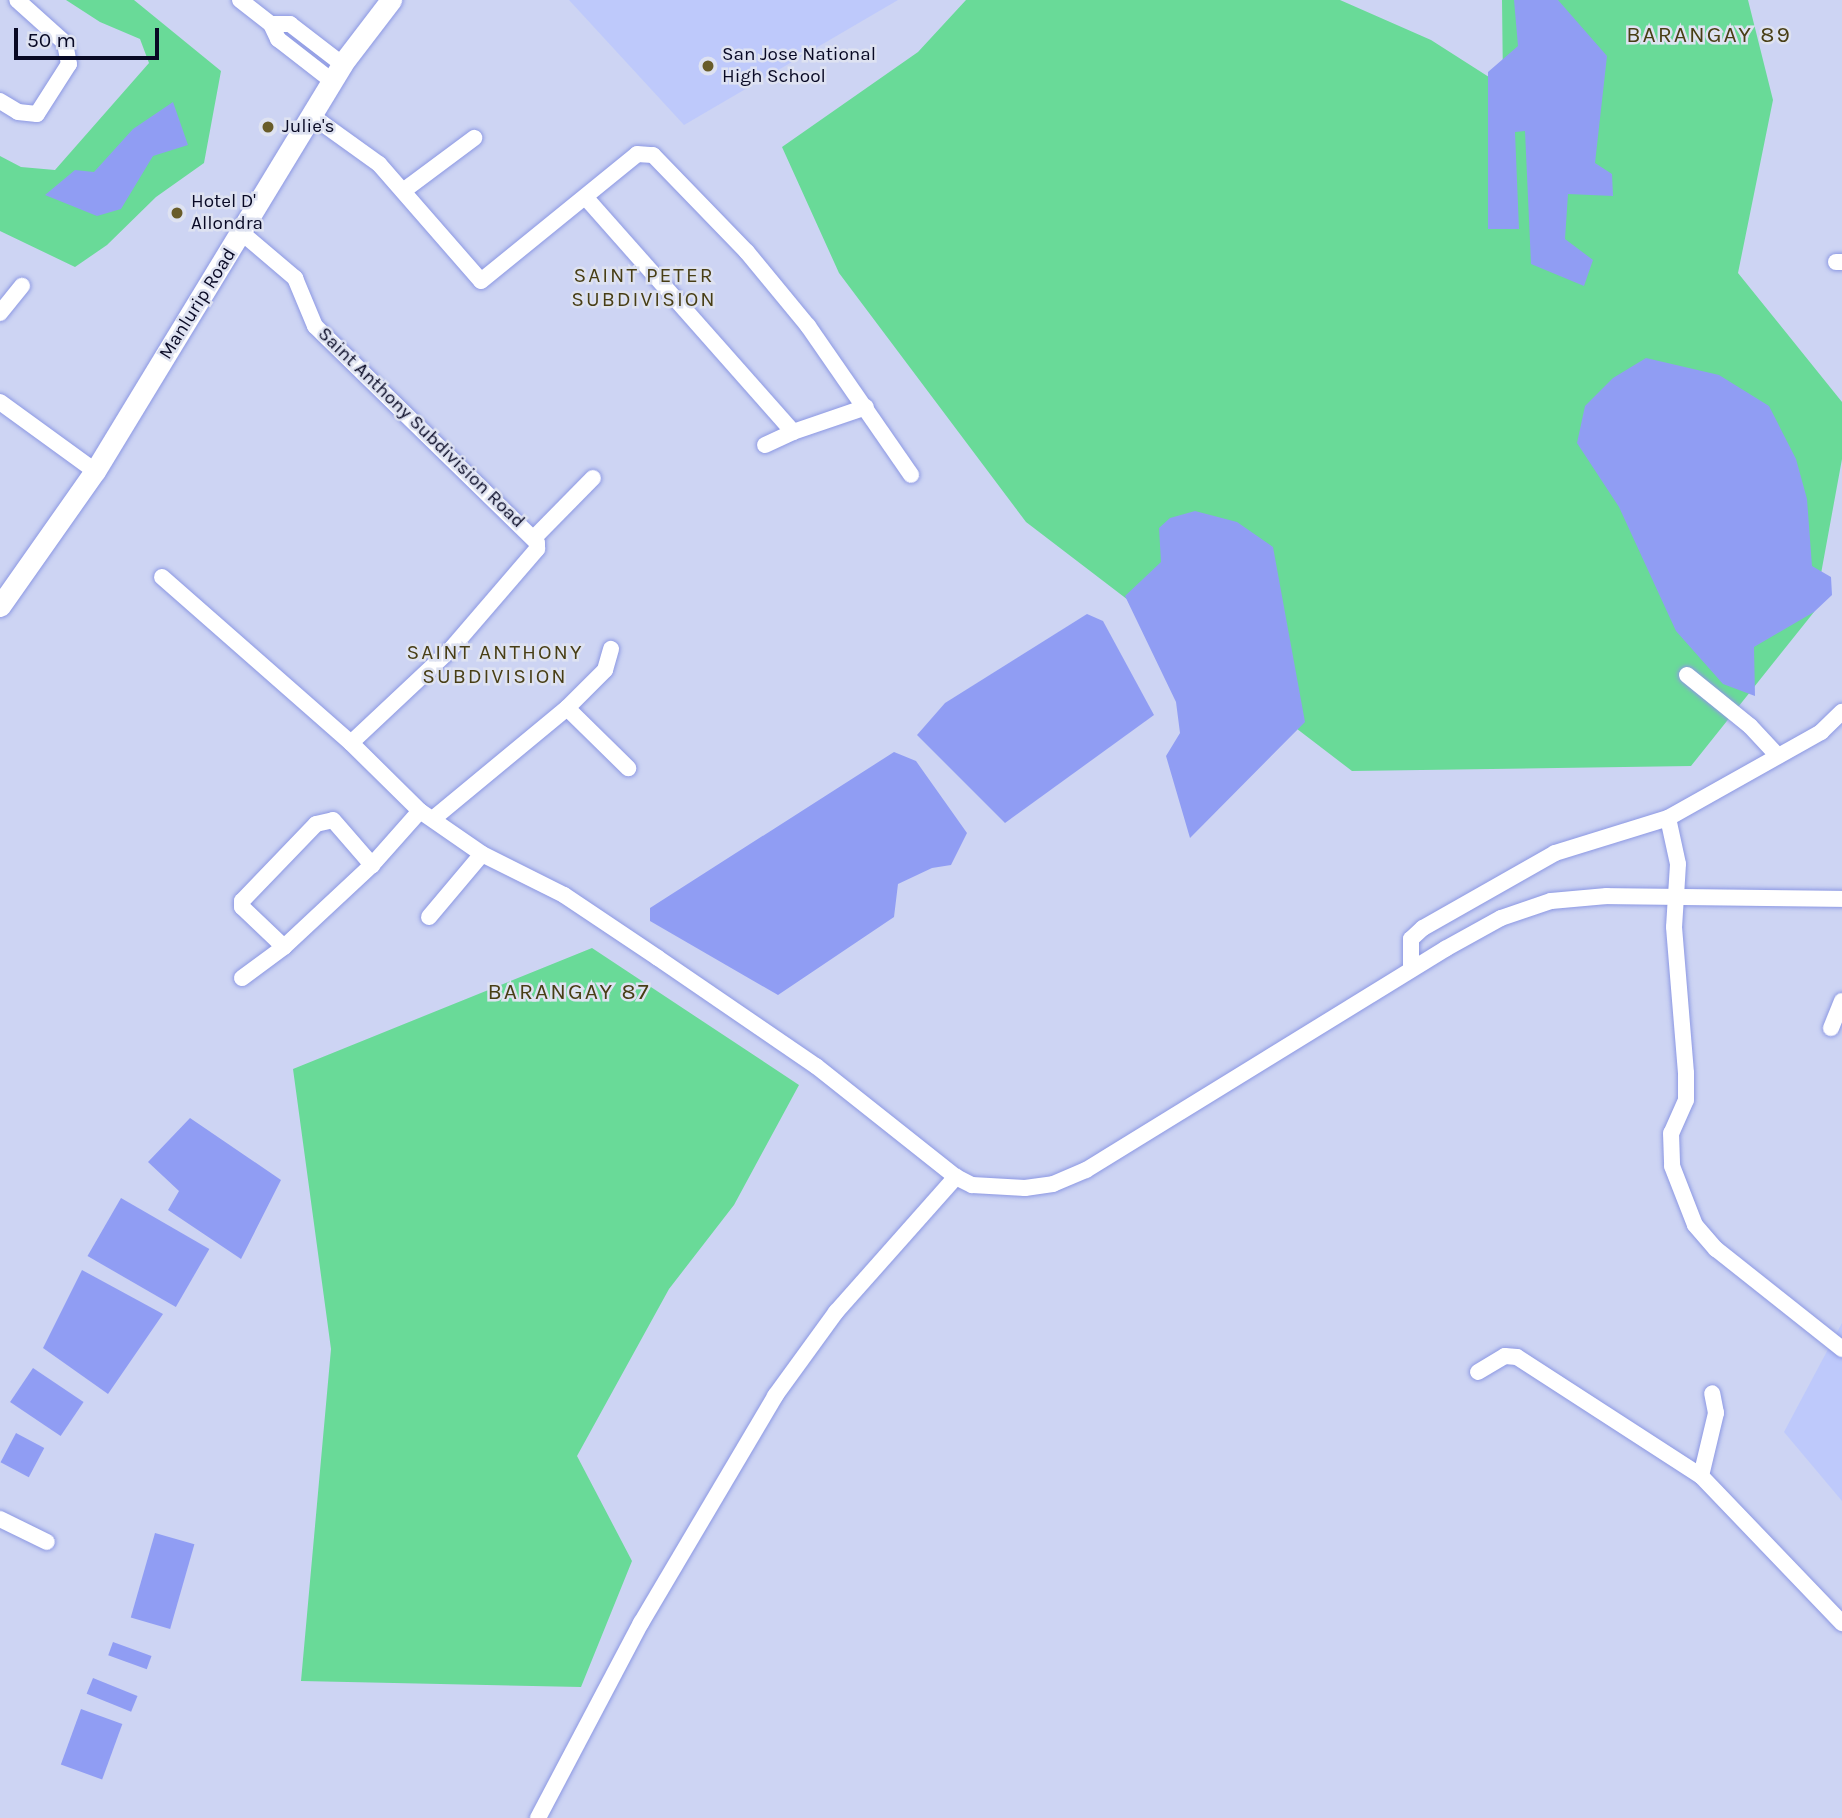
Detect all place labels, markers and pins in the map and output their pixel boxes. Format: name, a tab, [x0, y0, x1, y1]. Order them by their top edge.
place label: San Jose National High School	[722, 44, 876, 88]
marker: San Jose National High School	[700, 58, 716, 74]
place label: Julie's	[282, 116, 334, 138]
marker: Julie's	[260, 119, 276, 135]
place label: Hotel D' Allondra	[191, 191, 263, 235]
marker: Hotel D' Allondra	[169, 205, 185, 221]

